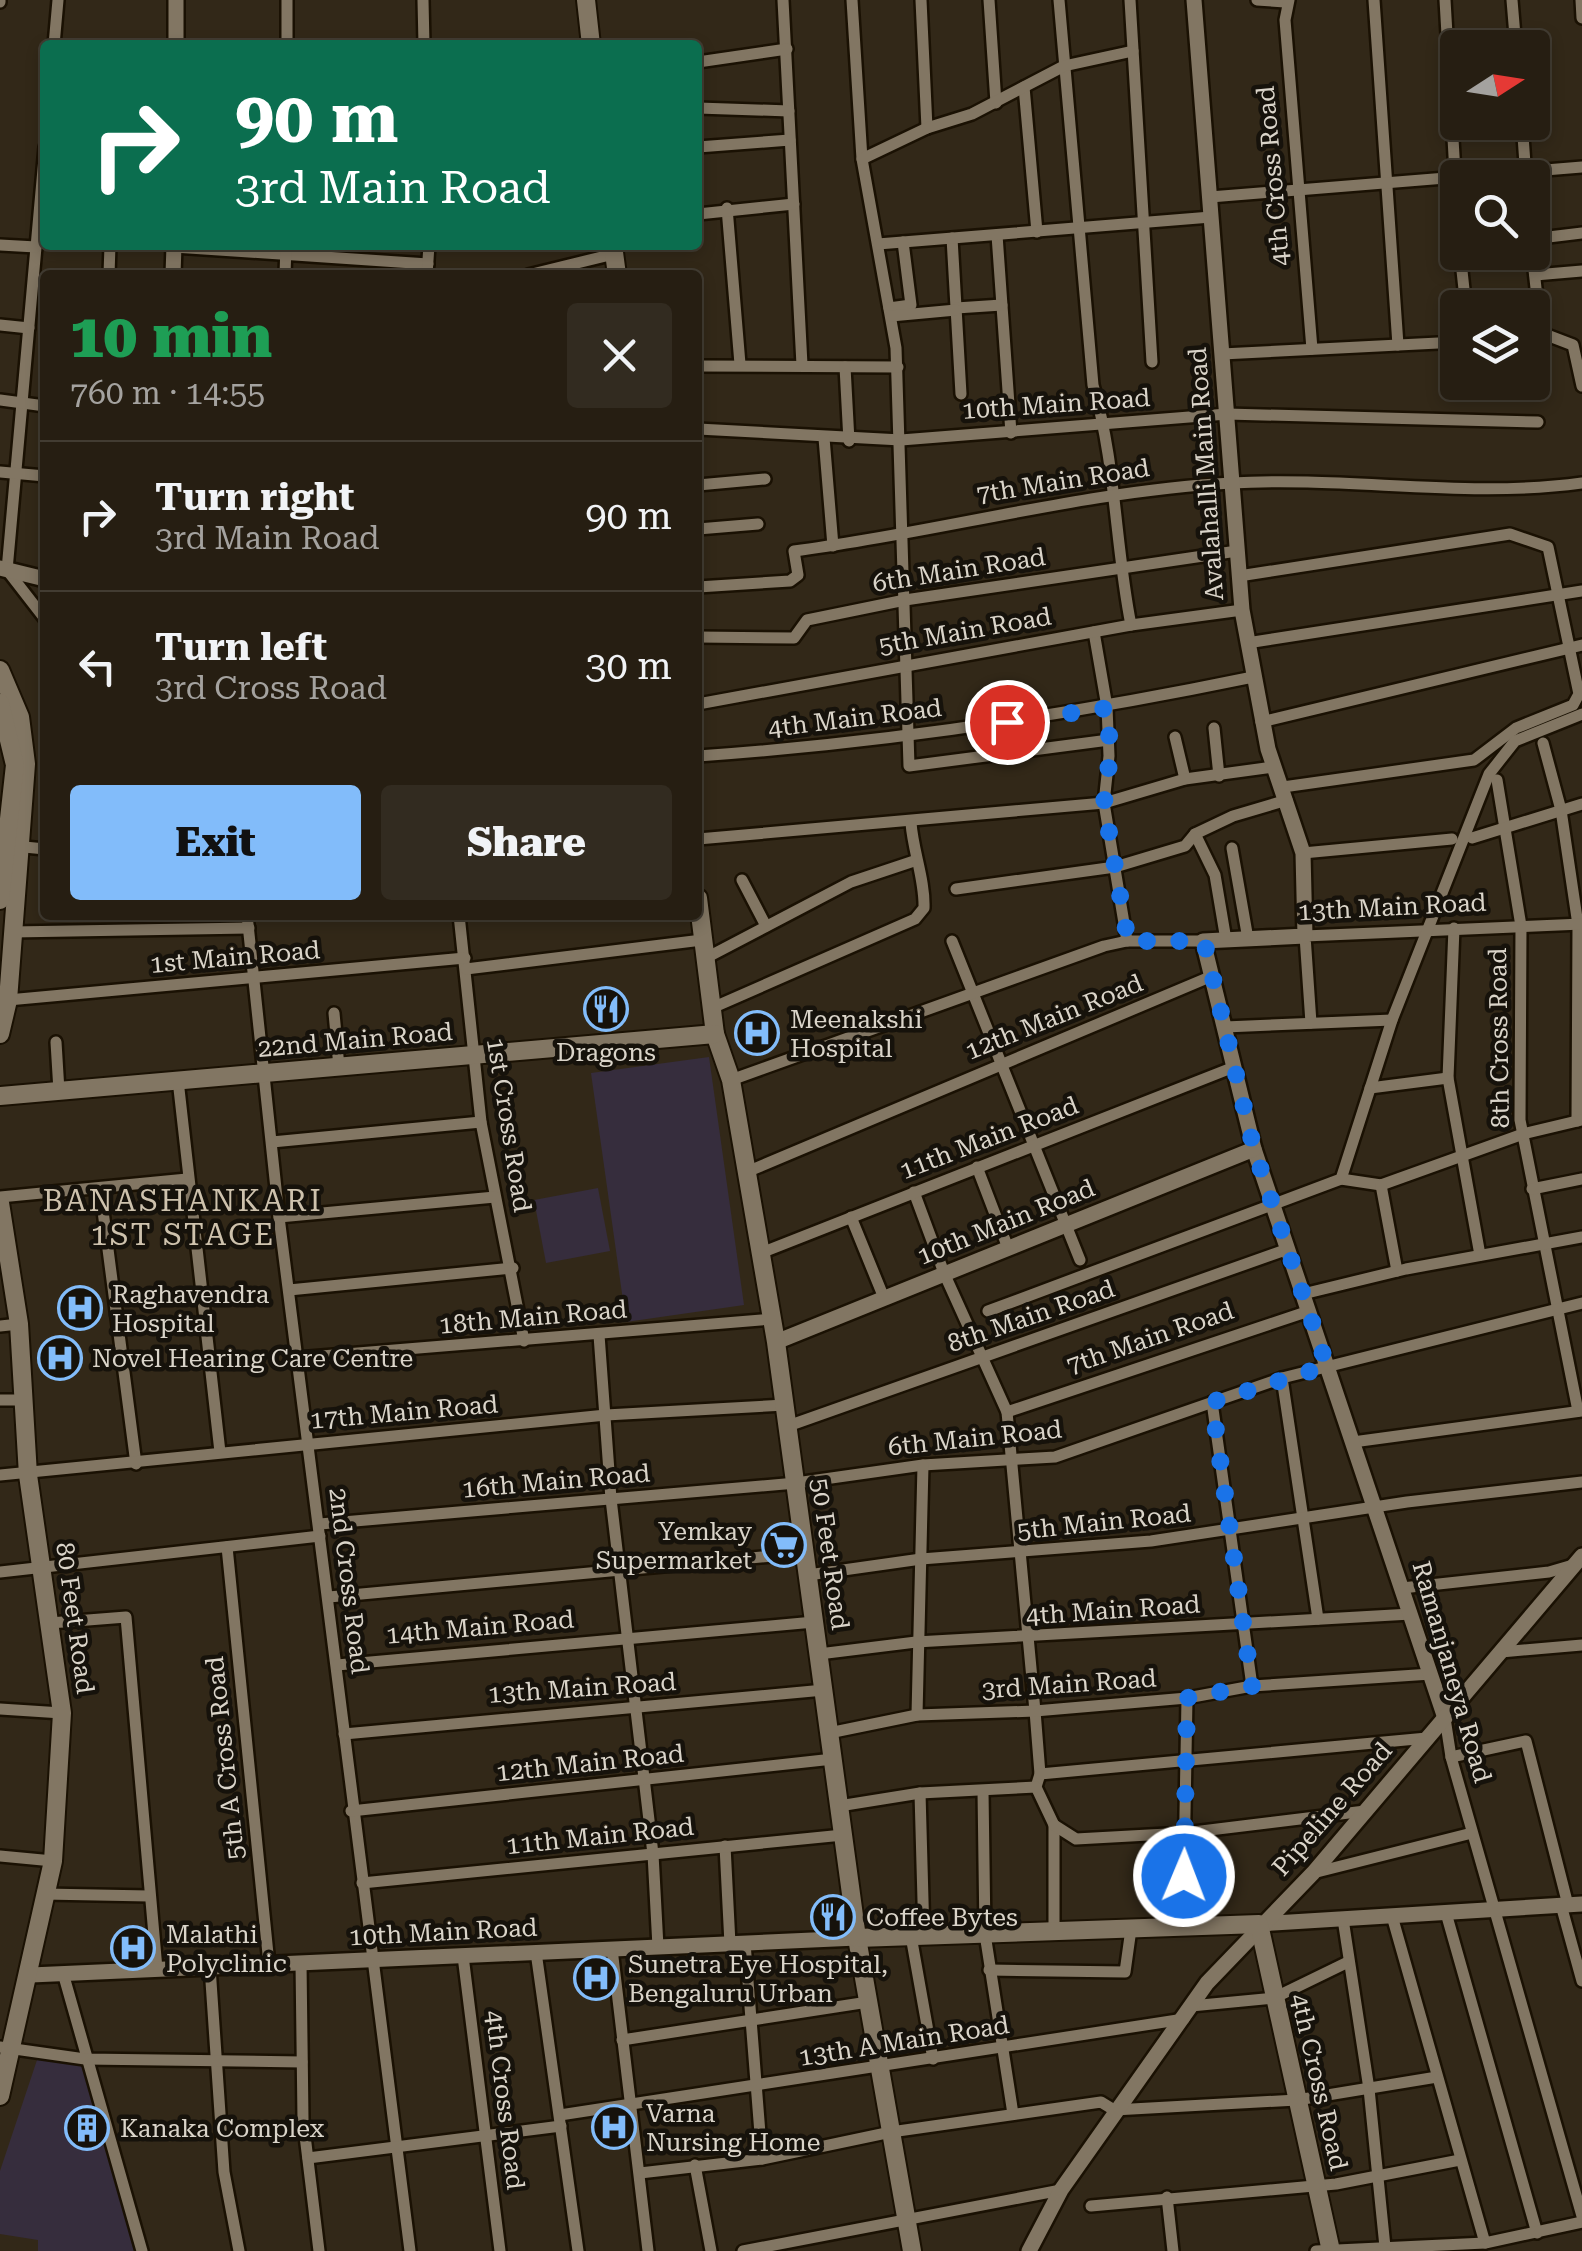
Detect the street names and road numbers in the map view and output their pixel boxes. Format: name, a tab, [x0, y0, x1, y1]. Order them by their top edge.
street label: 4th Cross Road	[1251, 85, 1295, 267]
street label: Avalahalli Main Road	[1183, 346, 1229, 602]
street label: 10th Main Road	[961, 383, 1151, 425]
street label: 7th Main Road	[974, 453, 1152, 509]
street label: 6th Main Road	[870, 542, 1048, 598]
street label: 5th Main Road	[876, 602, 1054, 660]
street label: 4th Main Road	[766, 693, 944, 743]
street label: 13th Main Road	[1297, 888, 1487, 926]
street label: 1st Main Road	[149, 935, 321, 979]
street label: 8th Cross Road	[1483, 947, 1515, 1129]
street label: 12th Main Road	[961, 968, 1147, 1066]
street label: 22nd Main Road	[256, 1017, 454, 1063]
street label: 1st Cross Road	[481, 1036, 537, 1214]
street label: 11th Main Road	[896, 1091, 1082, 1185]
street label: 10th Main Road	[913, 1173, 1099, 1271]
street label: 8th Main Road	[944, 1274, 1118, 1358]
street label: 18th Main Road	[438, 1294, 628, 1340]
street label: 7th Main Road	[1063, 1296, 1237, 1380]
street label: 17th Main Road	[309, 1389, 499, 1435]
street label: 6th Main Road	[887, 1414, 1063, 1462]
street label: 16th Main Road	[461, 1458, 651, 1504]
street label: 50 Feet Road	[805, 1476, 855, 1632]
street label: 2nd Cross Road	[323, 1486, 375, 1676]
street label: 5th Main Road	[1016, 1498, 1192, 1546]
street label: 80 Feet Road	[50, 1540, 100, 1696]
street label: Ramanjaneya Road	[1406, 1558, 1498, 1786]
street label: 4th Main Road	[1025, 1589, 1201, 1631]
street label: 14th Main Road	[385, 1604, 575, 1650]
street label: 5th A Cross Road	[200, 1655, 250, 1861]
street label: 3rd Main Road	[981, 1663, 1157, 1705]
street label: 13th Main Road	[487, 1667, 677, 1709]
street label: Pipeline Road	[1266, 1736, 1398, 1882]
street label: 12th Main Road	[495, 1739, 685, 1787]
street label: 11th Main Road	[505, 1812, 695, 1860]
street label: 10th Main Road	[348, 1913, 538, 1951]
street label: 4th Cross Road	[1285, 1991, 1353, 2173]
street label: 4th Cross Road	[480, 2009, 530, 2191]
street label: 13th A Main Road	[797, 2010, 1011, 2072]

